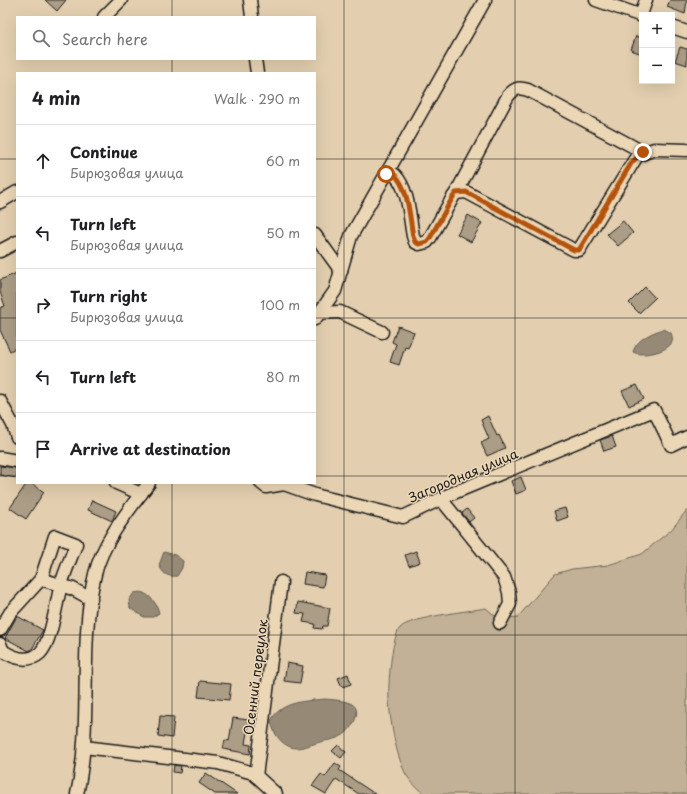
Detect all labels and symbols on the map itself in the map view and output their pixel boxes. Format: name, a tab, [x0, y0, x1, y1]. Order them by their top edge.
route end	[634, 143, 652, 161]
route start	[377, 165, 395, 183]
street label: Загородная улица	[405, 443, 521, 507]
street label: Осенний переулок	[238, 618, 272, 736]

